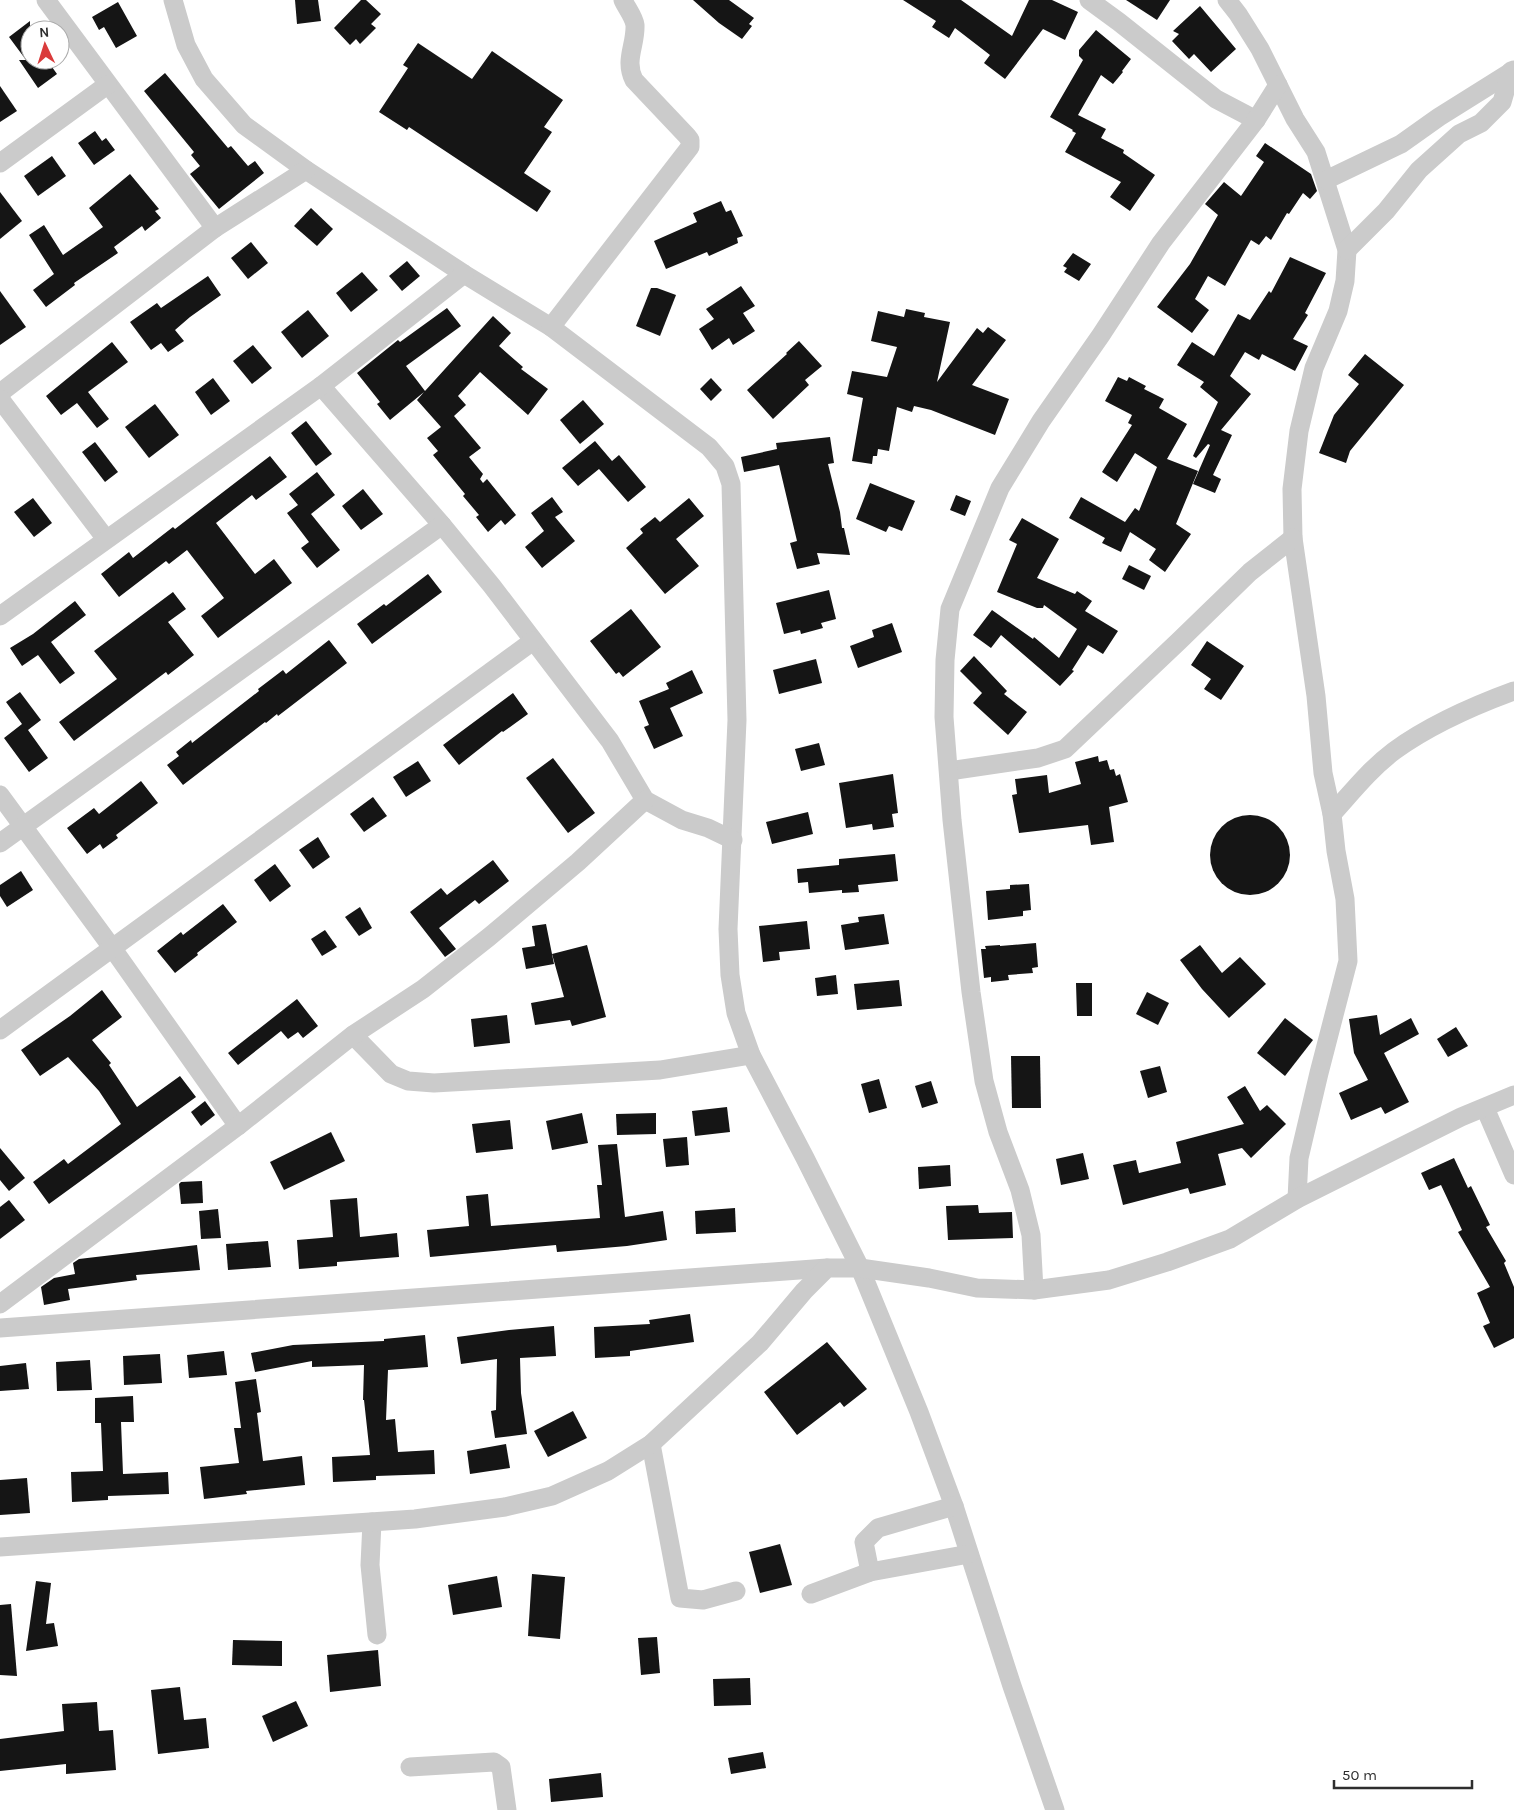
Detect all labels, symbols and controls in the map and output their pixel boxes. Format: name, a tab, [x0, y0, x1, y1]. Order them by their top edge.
north arrow	[20, 20, 70, 70]
text: N	[39, 24, 50, 41]
scale bar	[1334, 1758, 1472, 1790]
text: 50 m	[1342, 1766, 1377, 1784]

